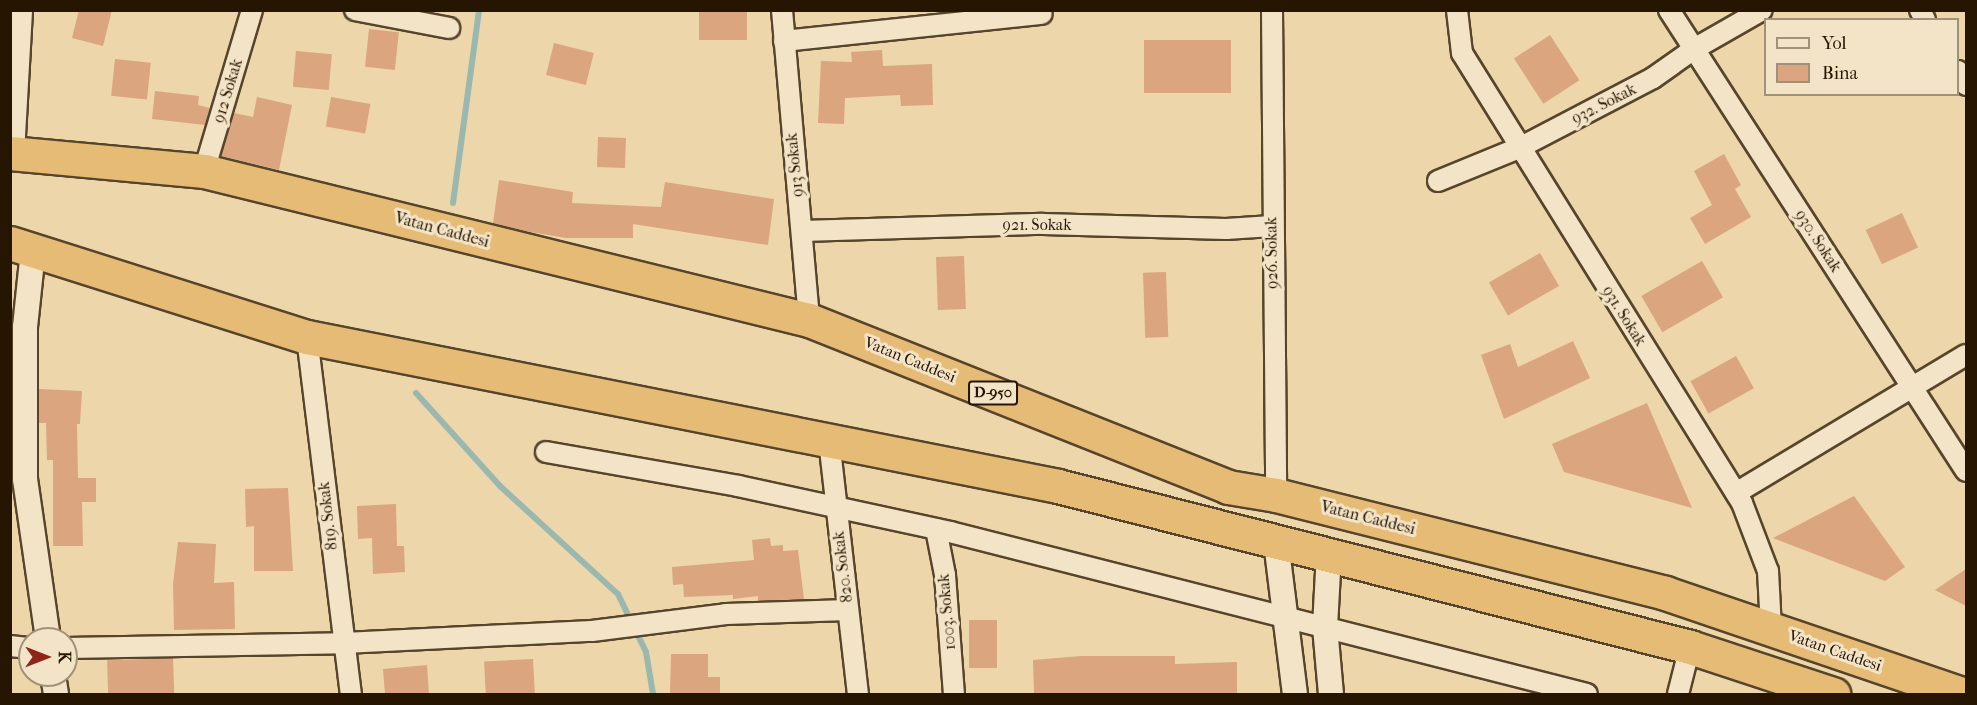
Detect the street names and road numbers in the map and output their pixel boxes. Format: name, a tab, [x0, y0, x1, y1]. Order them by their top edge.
street label: 912 Sokak	[209, 57, 247, 125]
street label: 932. Sokak	[1569, 80, 1639, 128]
street label: 913 Sokak	[782, 132, 808, 198]
street label: 930. Sokak	[1791, 206, 1845, 276]
street label: Vatan Caddesi	[393, 208, 491, 252]
street label: 921. Sokak	[1003, 215, 1071, 235]
street label: 926. Sokak	[1262, 217, 1282, 289]
street label: 931. Sokak	[1598, 282, 1650, 350]
street label: Vatan Caddesi	[862, 333, 958, 387]
road number: D-950	[968, 381, 1018, 405]
street label: 819. Sokak	[314, 481, 342, 551]
street label: Vatan Caddesi	[1319, 497, 1417, 539]
street label: 820. Sokak	[829, 530, 857, 604]
street label: 1003. Sokak	[934, 573, 960, 651]
street label: Vatan Caddesi	[1786, 626, 1884, 676]

